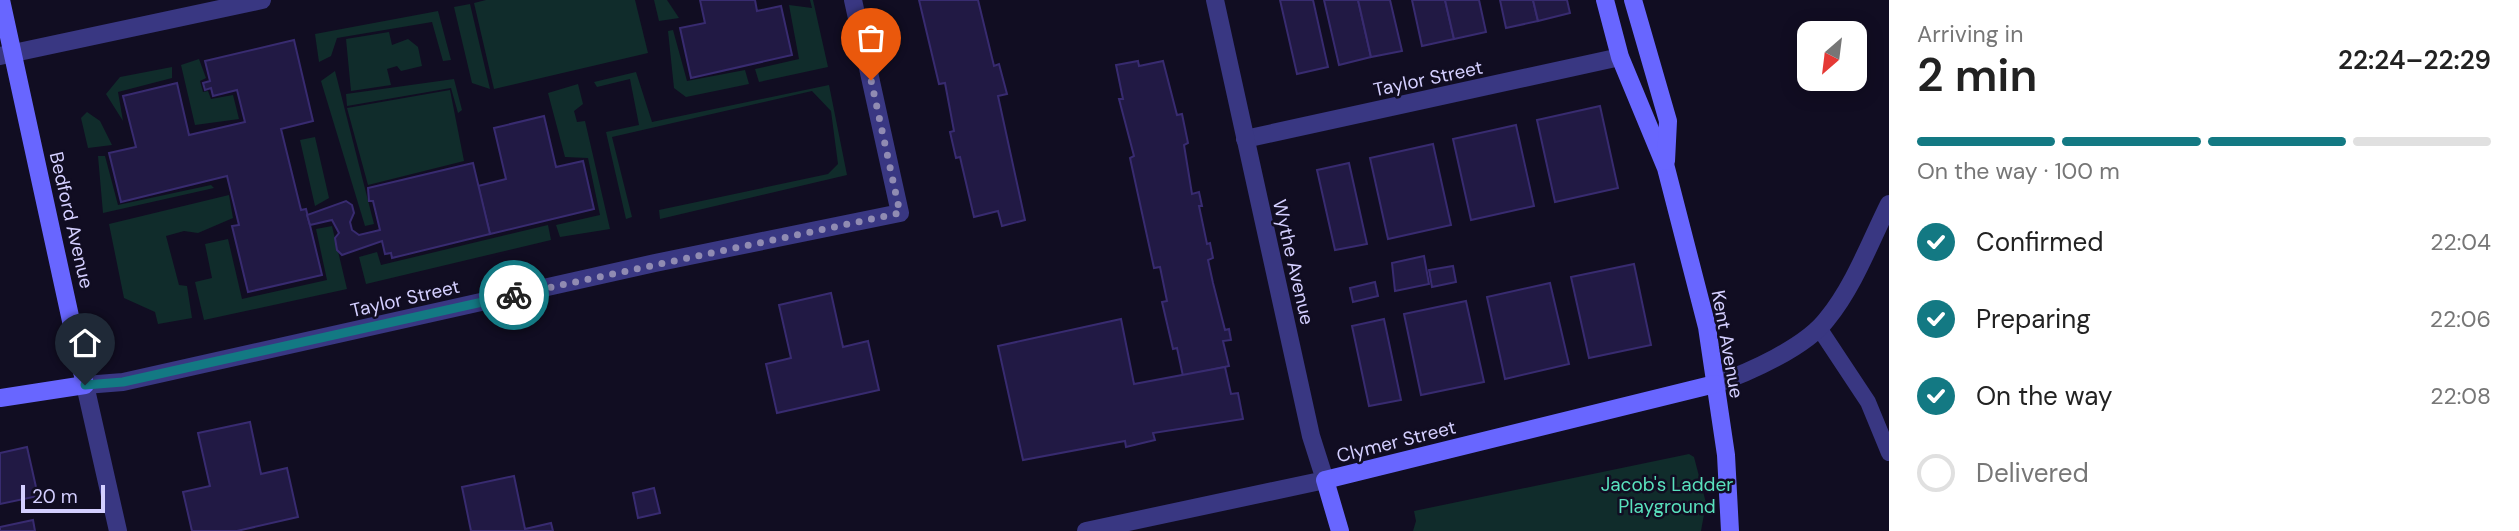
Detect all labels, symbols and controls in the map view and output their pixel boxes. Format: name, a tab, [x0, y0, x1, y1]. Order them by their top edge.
pin	[841, 8, 901, 80]
icon: bag	[852, 19, 890, 57]
text: Arriving in	[1917, 19, 2023, 49]
north arrow	[1797, 21, 1867, 91]
map controls	[1797, 21, 1867, 91]
text: 22:24–22:29	[2338, 43, 2491, 77]
text: 2 min	[1917, 45, 2037, 105]
street label: Taylor Street	[1371, 55, 1485, 102]
street label: Bedford Avenue	[44, 149, 99, 291]
text: On the way · 100 m	[1917, 156, 2120, 186]
street label: Wythe Avenue	[1267, 197, 1320, 327]
icon: check	[1917, 223, 1955, 261]
text: Confirmed	[1976, 225, 2103, 259]
text: 22:04	[2430, 227, 2491, 257]
courier	[479, 260, 549, 330]
street label: Taylor Street	[348, 274, 462, 323]
icon: bike	[495, 276, 533, 314]
street label: Kent Avenue	[1706, 288, 1749, 400]
icon: check	[1917, 300, 1955, 338]
text: Preparing	[1976, 302, 2091, 336]
text: 22:06	[2430, 304, 2491, 334]
pin	[55, 313, 115, 385]
icon: home	[66, 324, 104, 362]
icon: check	[1917, 377, 1955, 415]
text: On the way	[1976, 379, 2112, 413]
text: 22:08	[2430, 381, 2491, 411]
street label: Clymer Street	[1334, 415, 1458, 468]
text: Delivered	[1976, 456, 2089, 490]
park label: Jacob's Ladder Playground	[1601, 472, 1733, 519]
scale bar	[21, 482, 105, 514]
text: 20 m	[32, 484, 78, 509]

